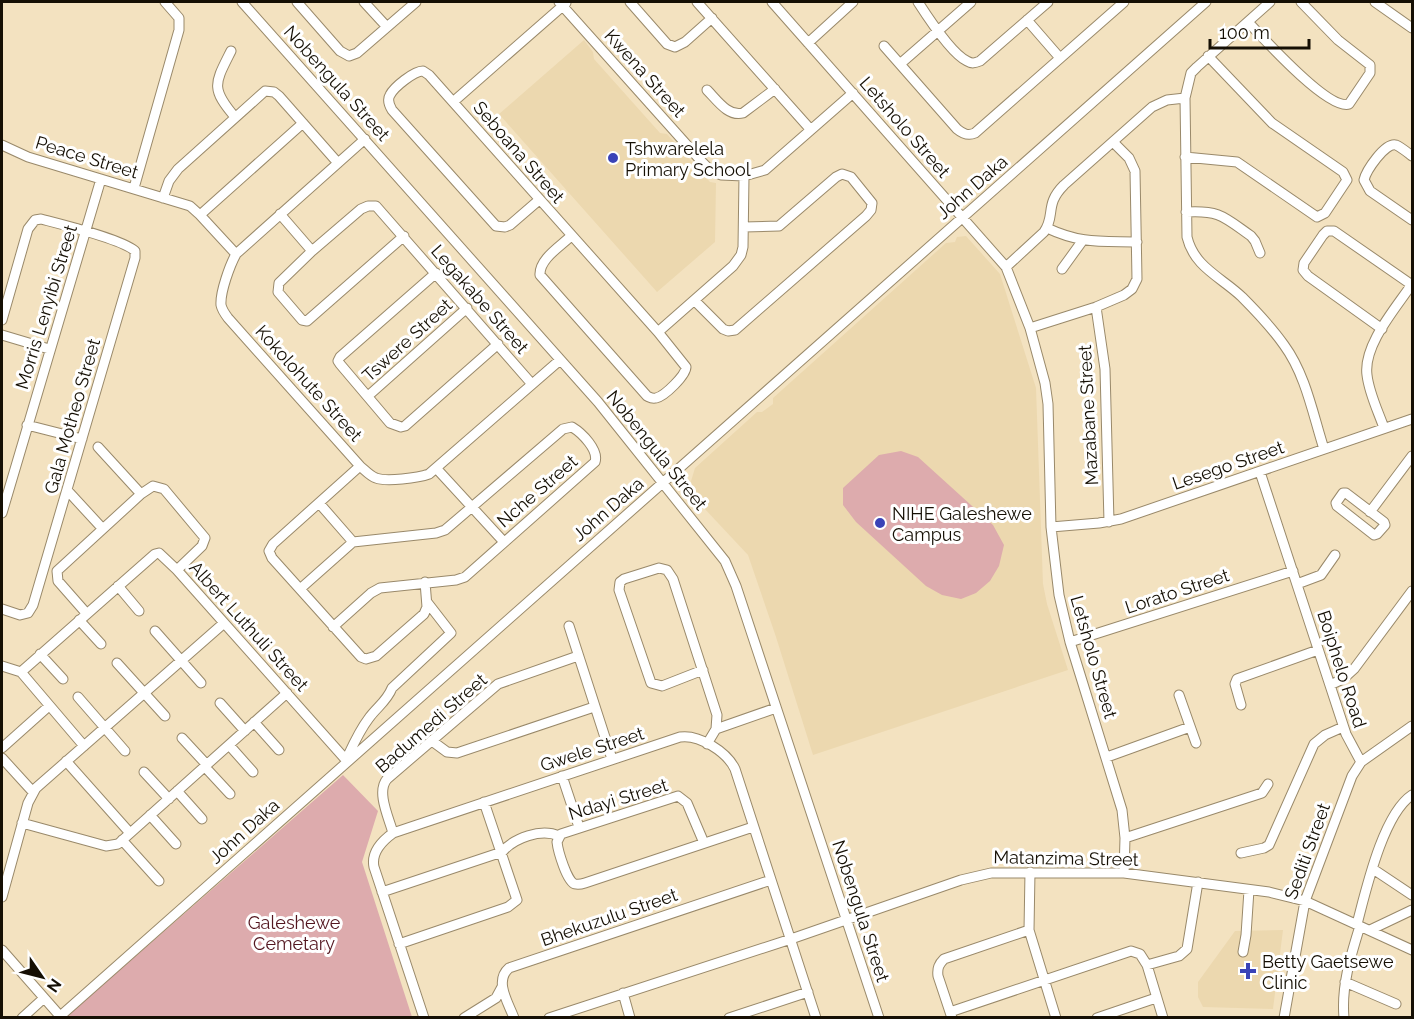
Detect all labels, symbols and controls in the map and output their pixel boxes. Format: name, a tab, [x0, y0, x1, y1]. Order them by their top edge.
scale bar	[1210, 12, 1309, 50]
street label: Nobengula Street	[280, 21, 394, 145]
text: 100 m	[1219, 22, 1270, 43]
street label: Kwena Street	[600, 25, 690, 121]
street label: Letsholo Street	[855, 72, 955, 182]
street label: Seboana Street	[469, 97, 569, 207]
street label: Peace Street	[33, 131, 141, 183]
place label: Tshwarelela Primary School	[625, 138, 751, 180]
marker: Tshwarelela Primary School	[606, 151, 620, 165]
street label: John Daka	[932, 151, 1012, 223]
street label: Morris Lenyibi Street	[11, 222, 81, 392]
street label: Legakabe Street	[427, 240, 533, 358]
street label: Tswere Street	[358, 294, 456, 386]
street label: Kokolohute Street	[251, 321, 367, 445]
street label: Gala Motheo Street	[40, 336, 104, 496]
street label: Mazabane Street	[1074, 344, 1102, 486]
street label: Nobengula Street	[602, 386, 712, 514]
street label: Lesego Street	[1170, 436, 1286, 494]
street label: Nche Street	[493, 451, 581, 531]
street label: John Daka	[568, 473, 648, 545]
place label: NIHE Galeshewe Campus	[892, 503, 1032, 545]
marker: NIHE Galeshewe Campus	[873, 516, 887, 530]
street label: Albert Luthuli Street	[185, 557, 313, 695]
street label: Lorato Street	[1122, 564, 1232, 618]
street label: Letsholo Street	[1066, 593, 1122, 721]
street label: Boiphelo Road	[1313, 608, 1371, 730]
street label: Badumedi Street	[371, 669, 491, 777]
street label: Gwele Street	[538, 722, 646, 776]
street label: Ndayi Street	[566, 774, 670, 824]
street label: John Daka	[205, 794, 283, 868]
street label: Sediti Street	[1280, 800, 1334, 902]
street label: Nobengula Street	[828, 838, 894, 984]
street label: Matanzima Street	[993, 846, 1139, 870]
street label: Bhekuzulu Street	[538, 884, 680, 950]
park label: Galeshewe Cemetary	[248, 912, 341, 954]
north arrow	[12, 947, 72, 1007]
place label: Betty Gaetsewe Clinic	[1262, 951, 1394, 993]
marker: Betty Gaetsewe Clinic	[1239, 962, 1257, 980]
text: N	[43, 975, 65, 996]

